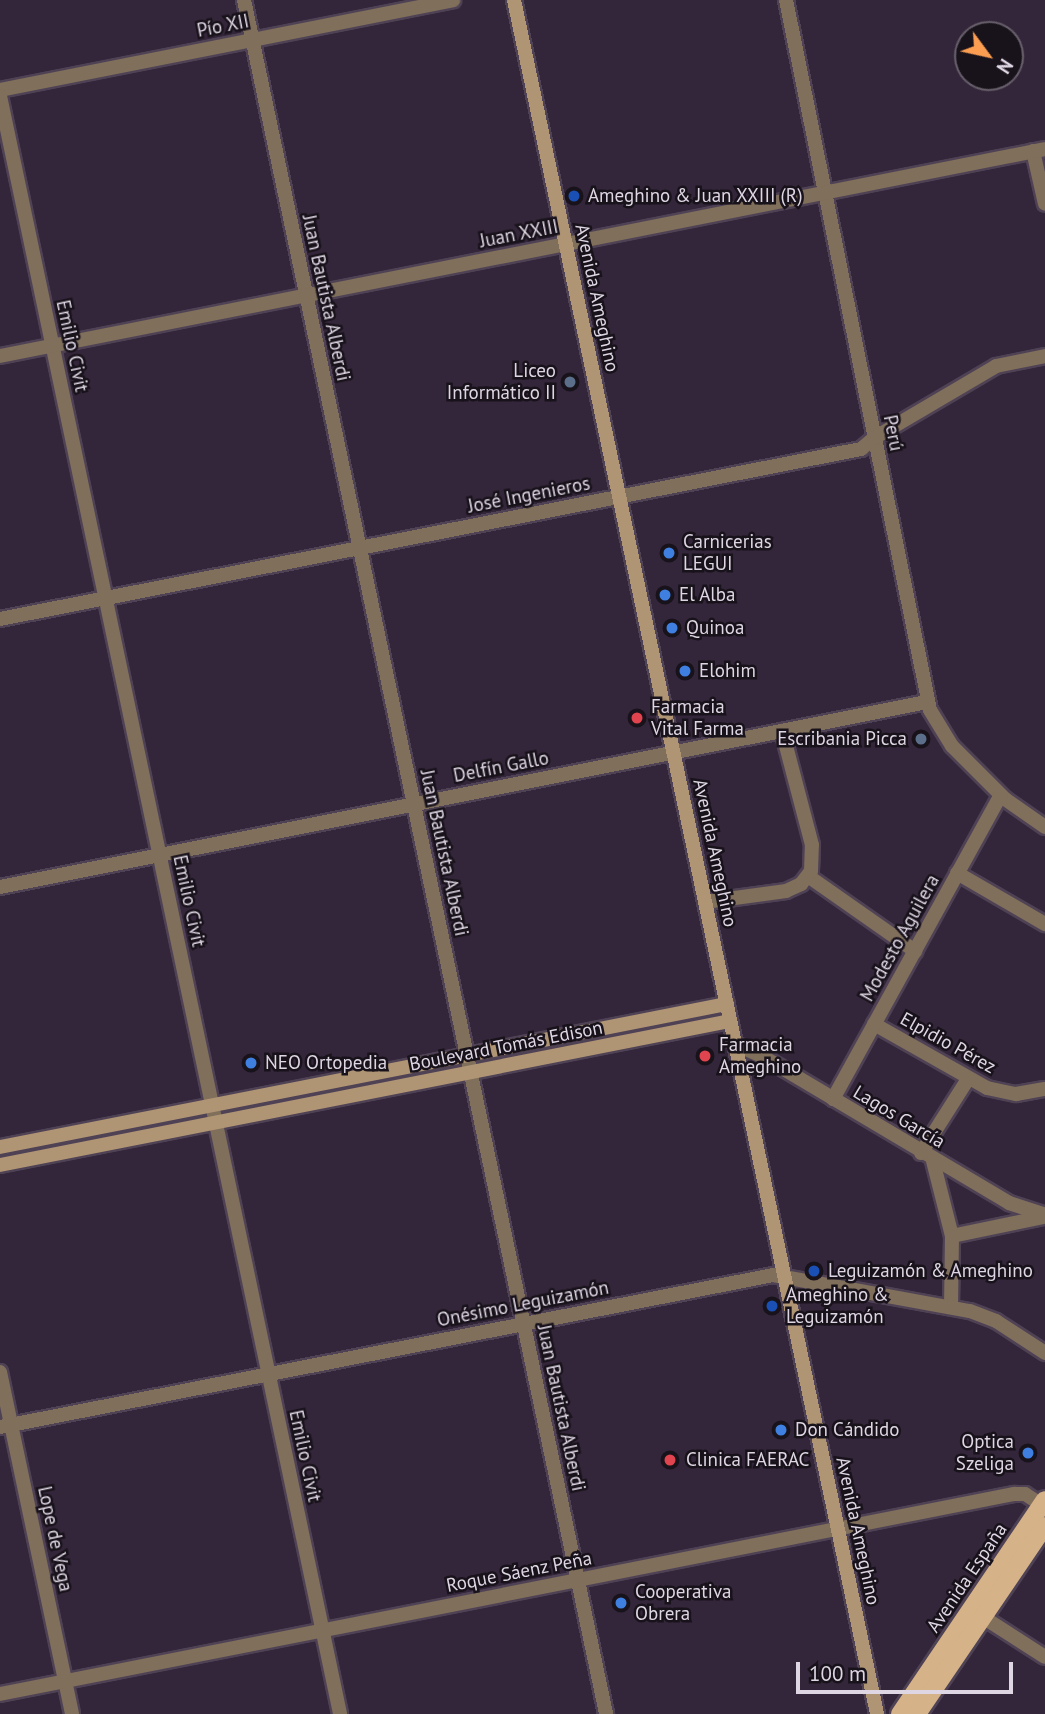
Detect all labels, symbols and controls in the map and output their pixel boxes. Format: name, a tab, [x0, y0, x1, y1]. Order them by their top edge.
street label: Pío XII	[195, 10, 251, 42]
north arrow	[954, 21, 1024, 91]
text: N	[991, 55, 1018, 78]
place label: Ameghino & Juan XXIII (R)	[588, 185, 803, 207]
marker: Ameghino & Juan XXIII (R)	[566, 188, 582, 204]
street label: Juan Bautista Alberdi	[297, 212, 355, 384]
street label: Juan XXIII	[477, 215, 561, 253]
street label: Avenida Ameghino	[570, 222, 624, 374]
street label: Emilio Civit	[51, 298, 93, 394]
place label: Liceo Informático II	[447, 360, 556, 404]
marker: Liceo Informático II	[562, 374, 578, 390]
street label: Perú	[878, 413, 908, 453]
street label: José Ingenieros	[466, 472, 592, 518]
place label: Carnicerias LEGUI	[683, 531, 772, 575]
marker: Carnicerias LEGUI	[661, 545, 677, 561]
place label: El Alba	[679, 584, 736, 606]
marker: El Alba	[657, 587, 673, 603]
place label: Quinoa	[686, 617, 744, 639]
marker: Quinoa	[664, 620, 680, 636]
place label: Elohim	[699, 660, 756, 682]
marker: Elohim	[677, 663, 693, 679]
place label: Farmacia Vital Farma	[651, 696, 744, 740]
marker: Farmacia Vital Farma	[629, 710, 645, 726]
place label: Escribania Picca	[777, 728, 907, 750]
marker: Escribania Picca	[913, 731, 929, 747]
street label: Delfín Gallo	[451, 747, 551, 787]
street label: Juan Bautista Alberdi	[415, 767, 473, 939]
street label: Avenida Ameghino	[688, 777, 742, 929]
street label: Emilio Civit	[168, 853, 210, 949]
street label: Modesto Aguilera	[856, 870, 944, 1006]
street label: Elpidio Pérez	[896, 1007, 1000, 1079]
street label: Boulevard Tomás Edison	[407, 1016, 605, 1076]
place label: Farmacia Ameghino	[719, 1034, 801, 1078]
marker: Farmacia Ameghino	[697, 1048, 713, 1064]
place label: NEO Ortopedia	[265, 1052, 387, 1074]
marker: NEO Ortopedia	[243, 1055, 259, 1071]
street label: Lagos García	[849, 1081, 949, 1153]
place label: Leguizamón & Ameghino	[828, 1260, 1033, 1282]
marker: Leguizamón & Ameghino	[806, 1263, 822, 1279]
street label: Onésimo Leguizamón	[435, 1276, 611, 1332]
place label: Ameghino & Leguizamón	[786, 1284, 889, 1328]
marker: Ameghino & Leguizamón	[764, 1298, 780, 1314]
street label: Juan Bautista Alberdi	[532, 1322, 590, 1494]
street label: Emilio Civit	[284, 1408, 326, 1504]
place label: Don Cándido	[795, 1419, 899, 1441]
marker: Don Cándido	[773, 1422, 789, 1438]
place label: Optica Szeliga	[956, 1431, 1014, 1475]
marker: Optica Szeliga	[1020, 1445, 1036, 1461]
place label: Clinica FAERAC	[686, 1449, 809, 1471]
marker: Clinica FAERAC	[660, 1450, 680, 1470]
street label: Avenida Ameghino	[831, 1455, 885, 1607]
street label: Lope de Vega	[33, 1484, 77, 1594]
street label: Avenida España	[922, 1519, 1012, 1637]
street label: Roque Sáenz Peña	[444, 1547, 594, 1597]
place label: Cooperativa Obrera	[635, 1581, 731, 1625]
marker: Cooperativa Obrera	[613, 1595, 629, 1611]
scale bar	[800, 1648, 1017, 1692]
text: 100 m	[809, 1660, 866, 1687]

